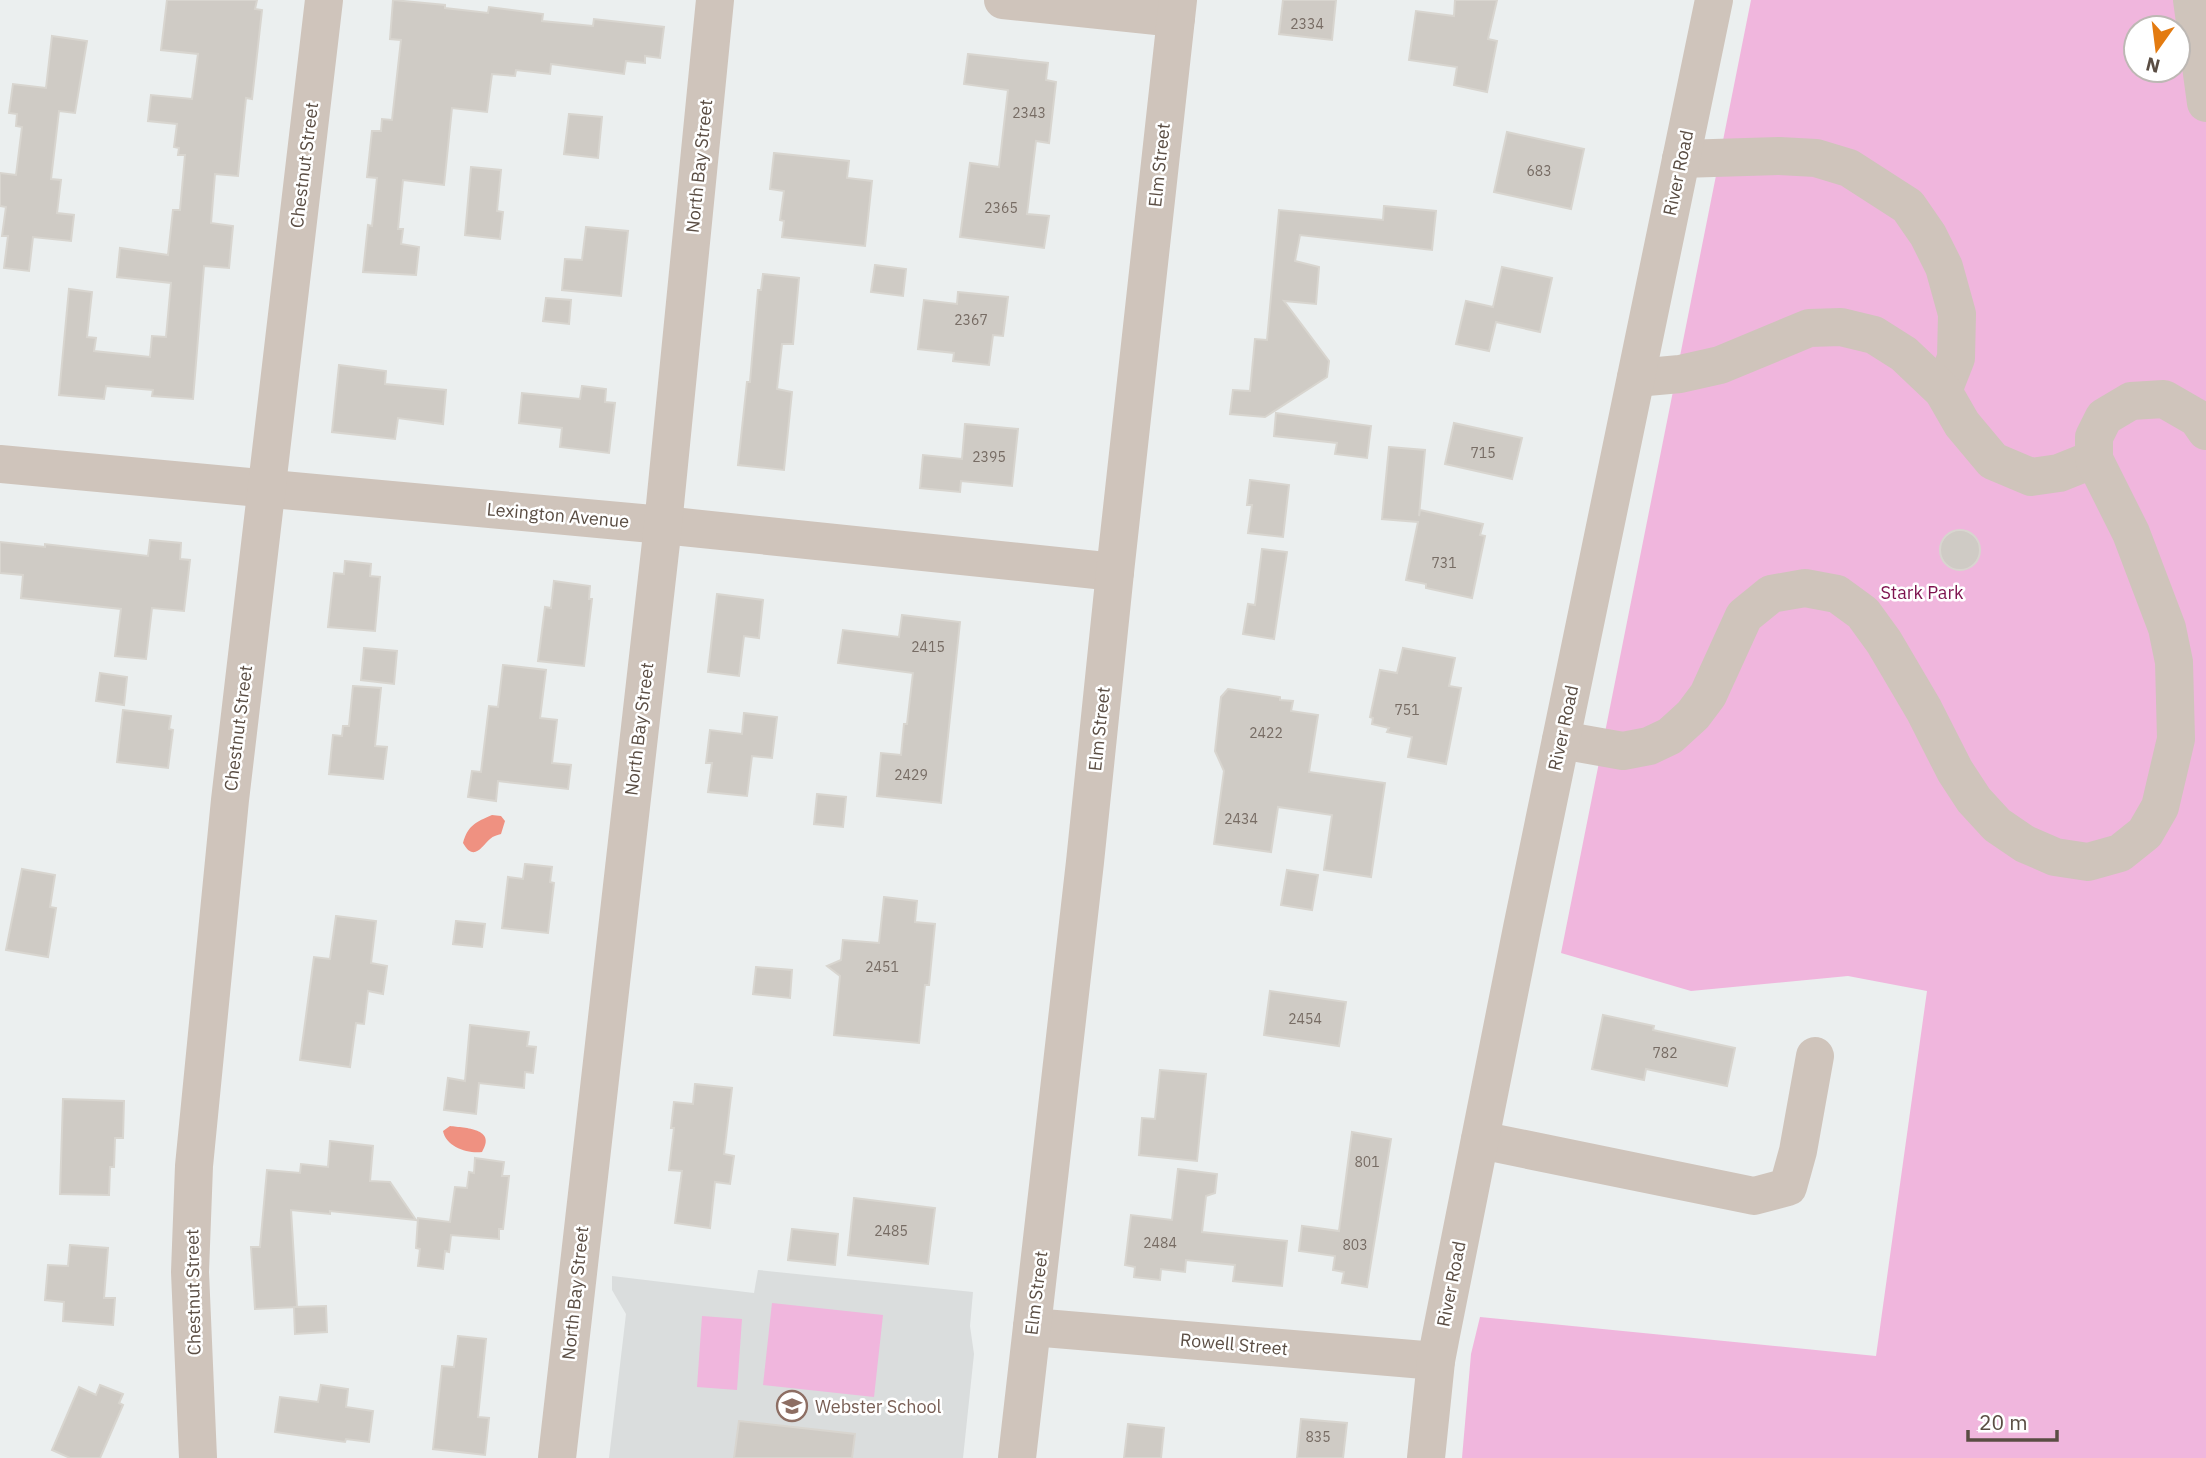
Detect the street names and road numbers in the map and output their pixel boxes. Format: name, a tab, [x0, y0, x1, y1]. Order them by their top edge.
street label: North Bay Street	[681, 98, 717, 234]
street label: Chestnut Street	[285, 101, 323, 229]
street label: Elm Street	[1143, 122, 1175, 208]
street label: River Road	[1658, 128, 1698, 218]
street label: Lexington Avenue	[486, 497, 630, 533]
street label: North Bay Street	[619, 661, 659, 797]
street label: Chestnut Street	[219, 664, 257, 792]
street label: River Road	[1543, 683, 1583, 773]
street label: Elm Street	[1083, 686, 1115, 772]
street label: North Bay Street	[557, 1225, 593, 1361]
street label: Chestnut Street	[180, 1228, 206, 1356]
street label: River Road	[1431, 1239, 1471, 1329]
street label: Elm Street	[1019, 1250, 1053, 1336]
street label: Rowell Street	[1179, 1328, 1289, 1360]

